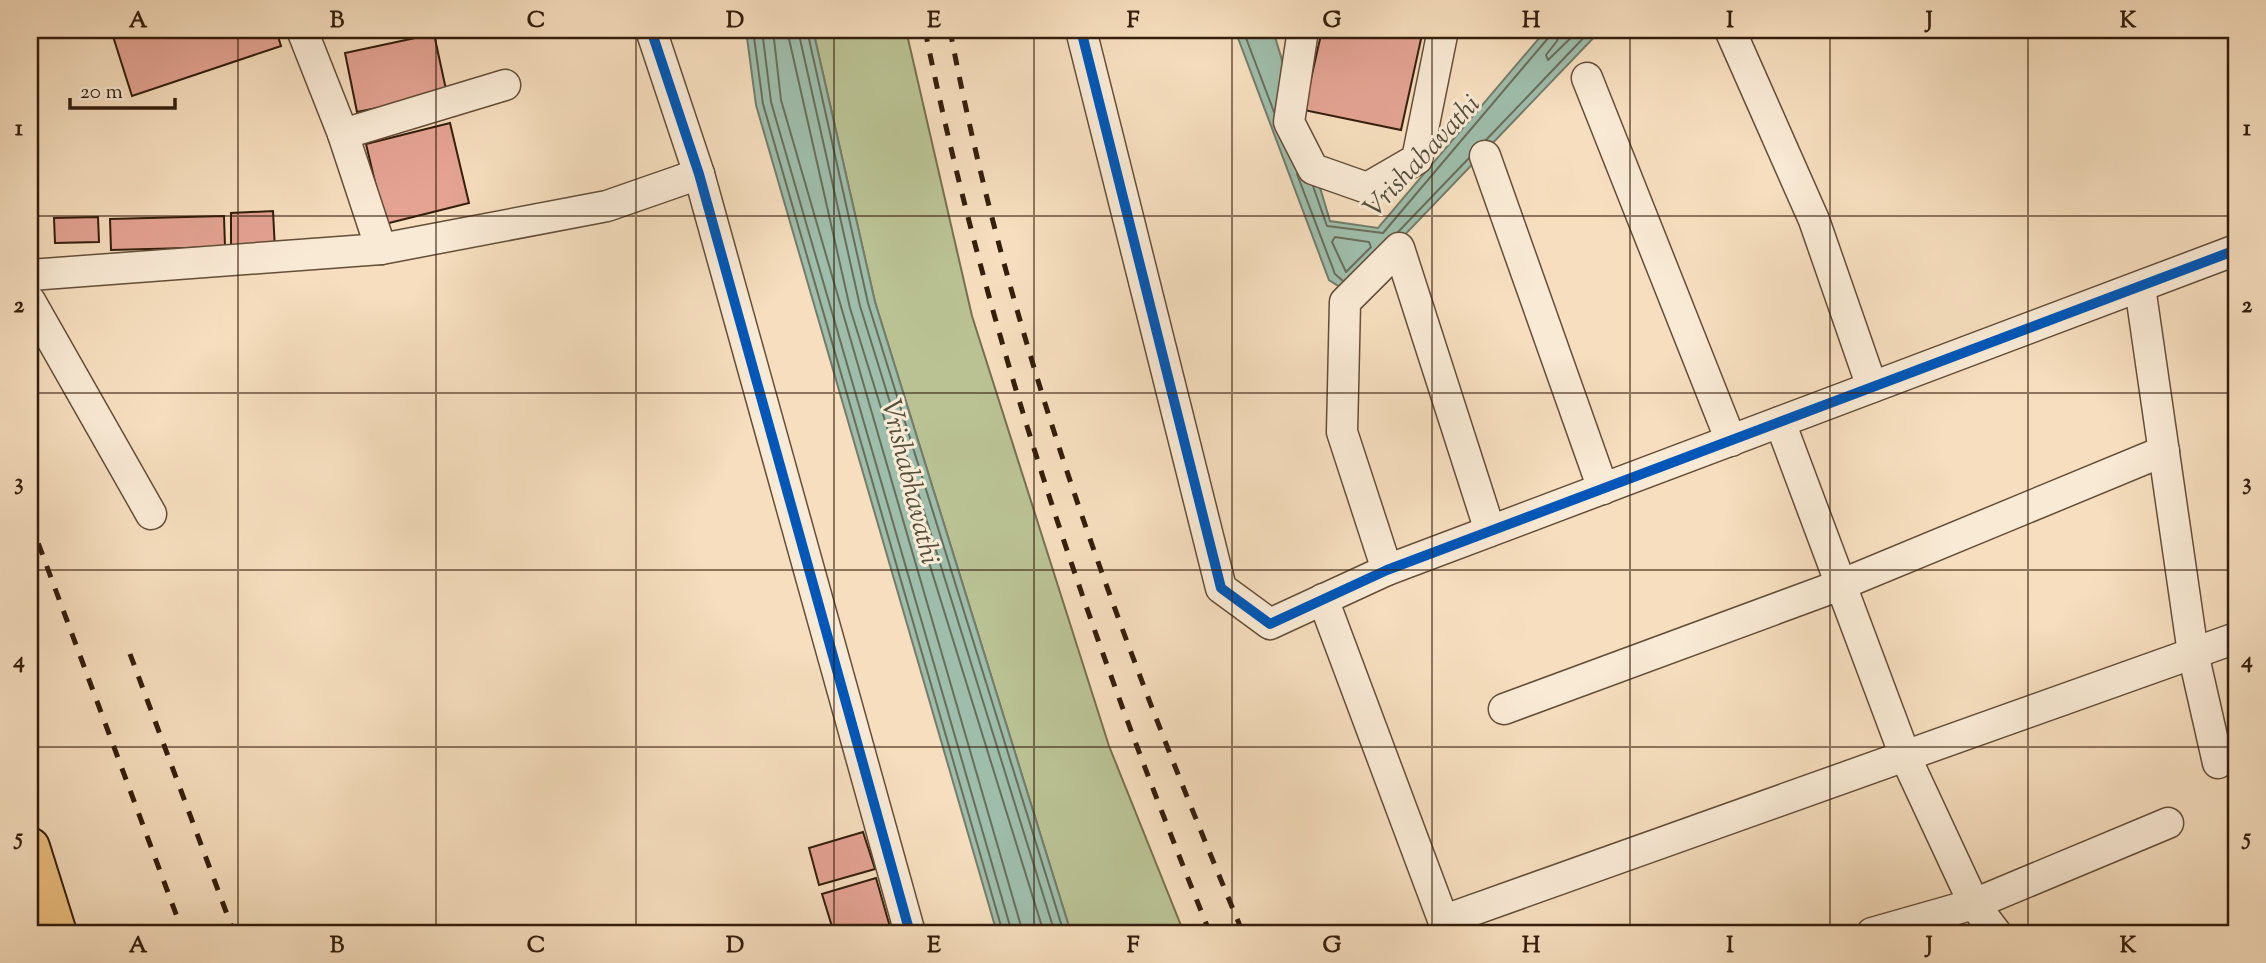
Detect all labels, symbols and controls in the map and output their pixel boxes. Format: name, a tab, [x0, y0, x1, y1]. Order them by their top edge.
text: A	[129, 5, 148, 38]
text: B	[330, 5, 345, 38]
text: C	[527, 5, 545, 38]
text: D	[726, 5, 744, 38]
text: E	[927, 5, 941, 38]
text: F	[1127, 5, 1140, 38]
text: G	[1323, 5, 1342, 38]
text: H	[1522, 5, 1541, 38]
text: I	[1726, 5, 1734, 38]
text: J	[1924, 5, 1933, 38]
text: K	[2120, 5, 2137, 38]
scale bar	[70, 66, 175, 110]
text: 20 m	[80, 78, 123, 108]
water label: Vrishabavathi	[1355, 86, 1491, 228]
text: 1	[15, 113, 23, 146]
text: 1	[2243, 113, 2251, 146]
text: 2	[14, 290, 25, 323]
text: 2	[2242, 290, 2253, 323]
water label: Vrishabhavathi	[869, 395, 949, 569]
text: 3	[14, 467, 24, 500]
text: 3	[2242, 467, 2252, 500]
text: 4	[12, 645, 25, 678]
text: 4	[2240, 645, 2253, 678]
text: 5	[13, 822, 23, 855]
text: 5	[2241, 822, 2251, 855]
text: A	[129, 930, 148, 963]
text: B	[330, 930, 345, 963]
text: C	[527, 930, 545, 963]
text: D	[726, 930, 744, 963]
text: E	[927, 930, 941, 963]
text: F	[1127, 930, 1140, 963]
text: G	[1323, 930, 1342, 963]
text: H	[1522, 930, 1541, 963]
text: I	[1726, 930, 1734, 963]
text: J	[1924, 930, 1933, 963]
text: K	[2120, 930, 2137, 963]

